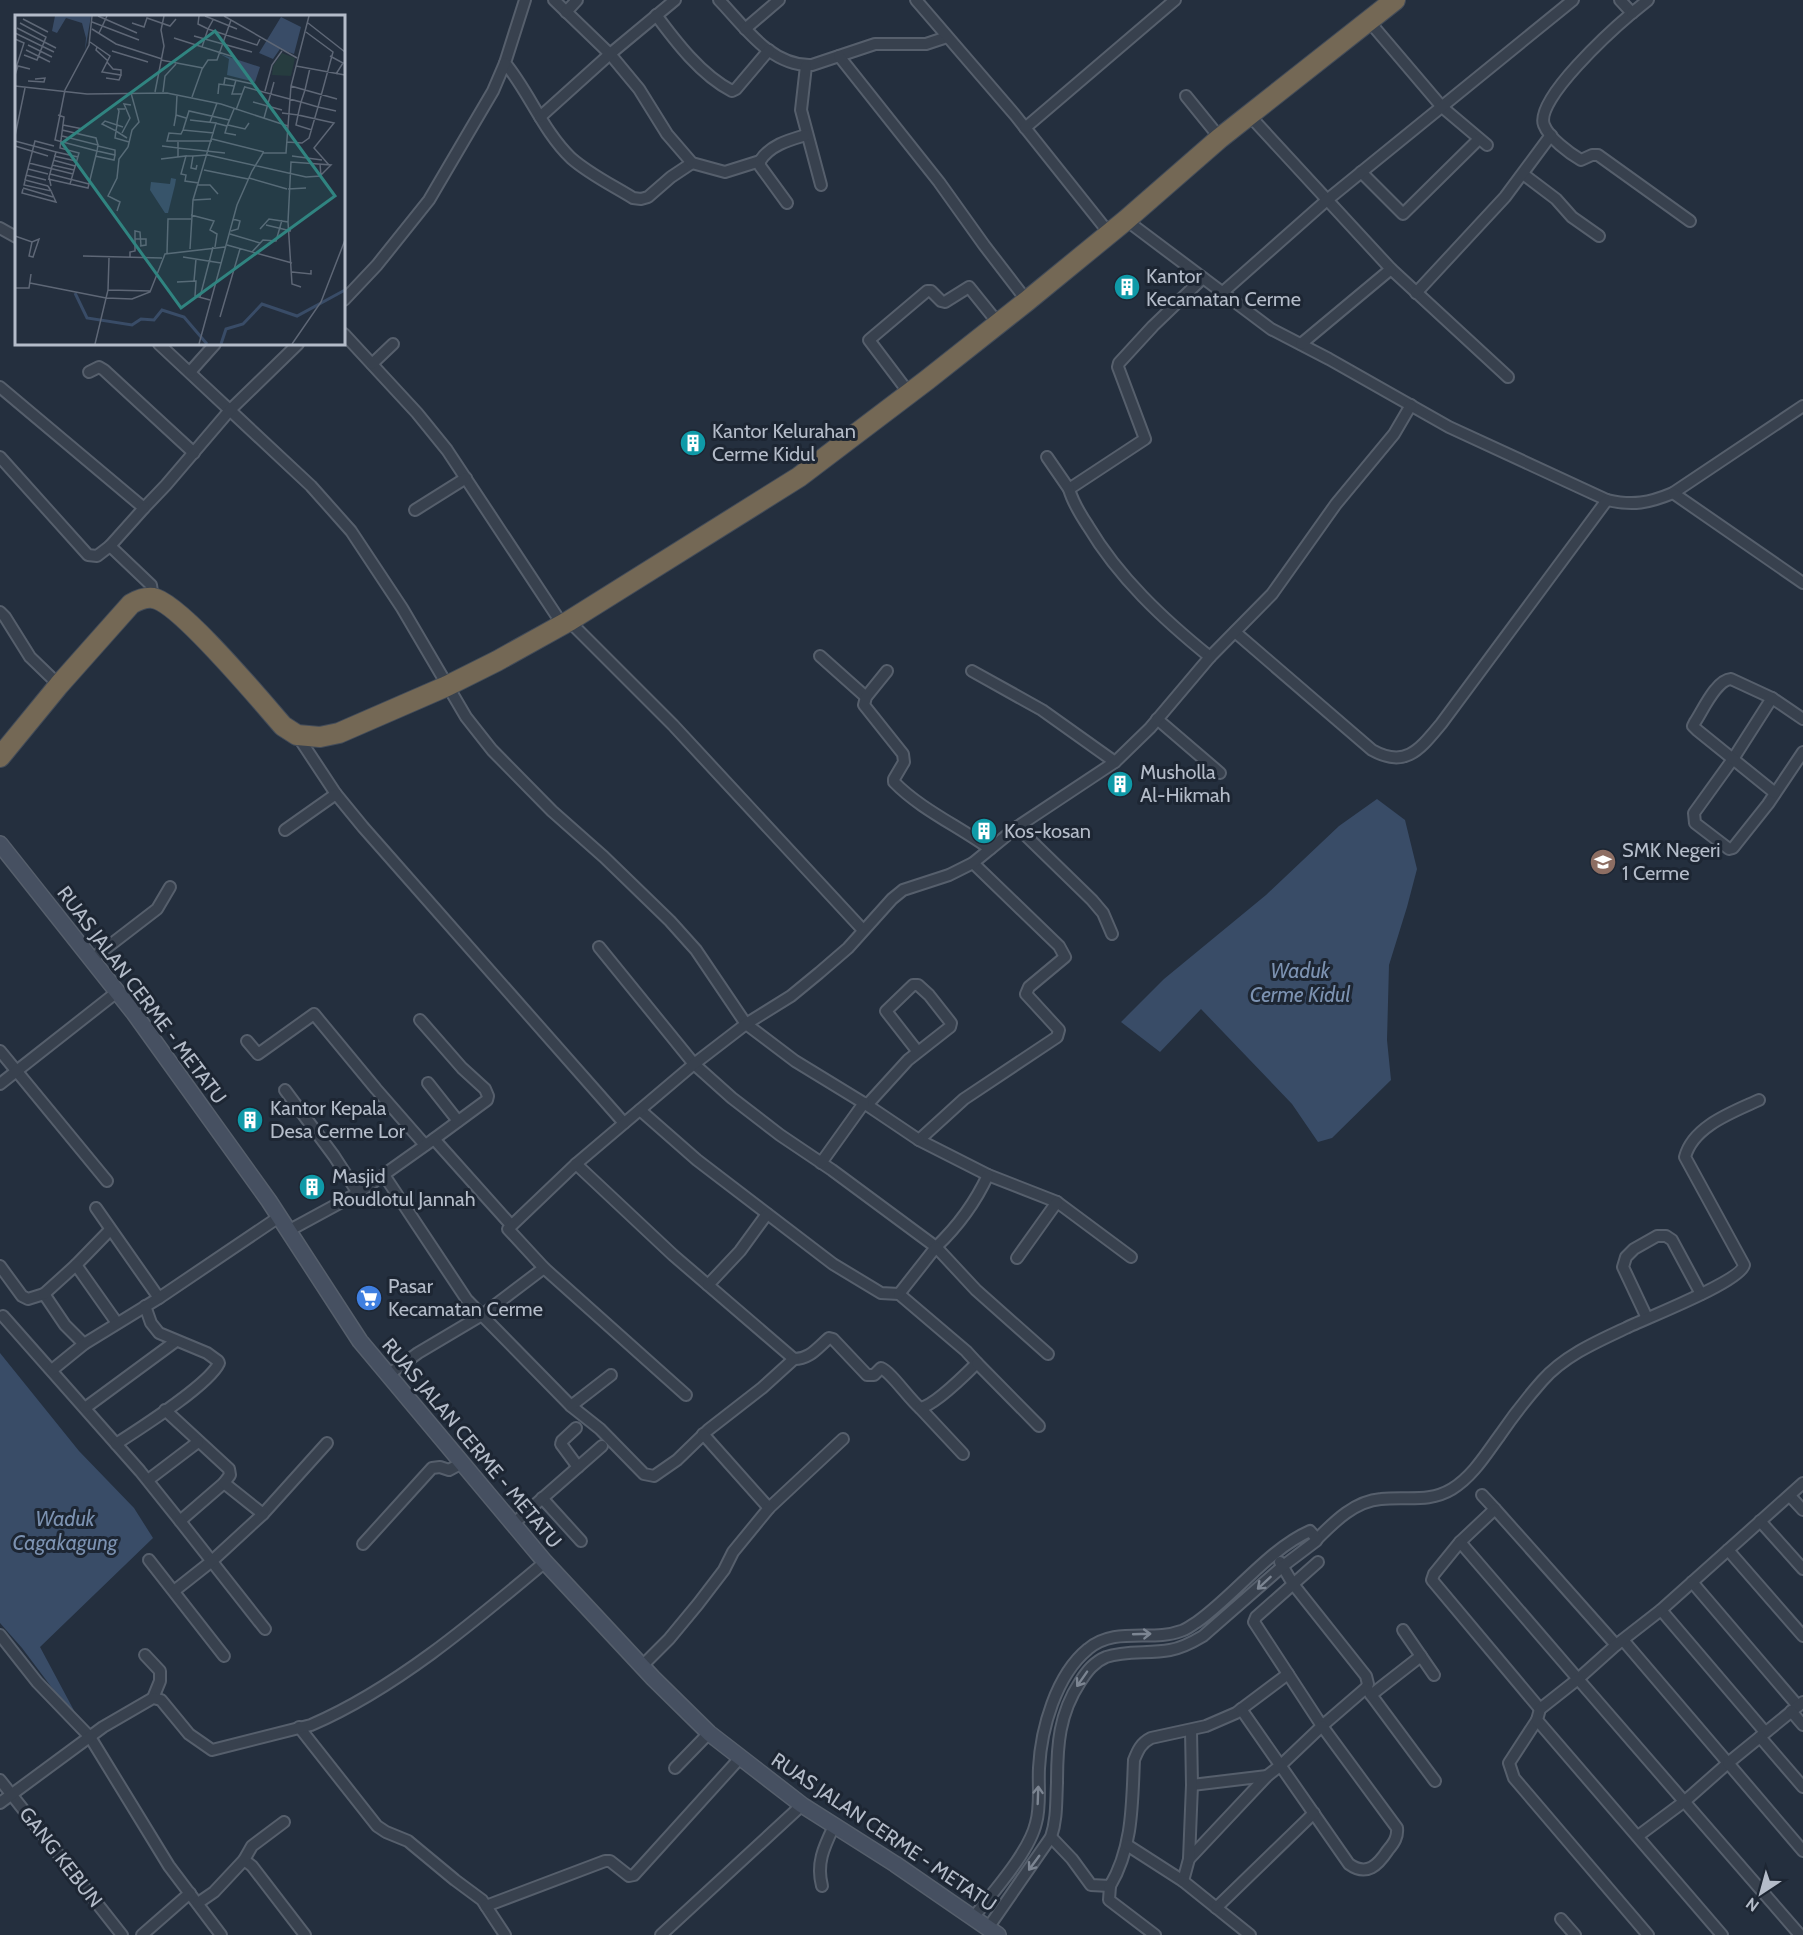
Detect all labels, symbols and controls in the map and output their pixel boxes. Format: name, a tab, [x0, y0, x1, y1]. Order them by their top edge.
inset map	[15, 15, 345, 345]
place label: Kantor Kecamatan Cerme	[1146, 264, 1301, 311]
building icon: Kantor Kecamatan Cerme	[1112, 272, 1142, 302]
place label: Kantor Kelurahan Cerme Kidul	[712, 419, 856, 466]
building icon: Kantor Kelurahan Cerme Kidul	[678, 428, 708, 458]
place label: Musholla Al-Hikmah	[1140, 760, 1231, 807]
building icon: Musholla Al-Hikmah	[1105, 769, 1135, 799]
building icon: Kos-kosan	[969, 816, 999, 846]
place label: Kos-kosan	[1004, 819, 1091, 843]
place label: SMK Negeri 1 Cerme	[1622, 838, 1720, 885]
school or university icon: SMK Negeri 1 Cerme	[1588, 847, 1618, 877]
street label: RUAS JALAN CERME - METATU	[52, 881, 232, 1109]
water label: Waduk Cerme Kidul	[1250, 958, 1350, 1007]
place label: Kantor Kepala Desa Cerme Lor	[270, 1096, 406, 1143]
building icon: Kantor Kepala Desa Cerme Lor	[235, 1105, 265, 1135]
place label: Masjid Roudlotul Jannah	[332, 1164, 475, 1211]
building icon: Masjid Roudlotul Jannah	[297, 1172, 327, 1202]
place label: Pasar Kecamatan Cerme	[388, 1274, 543, 1321]
supermarket icon: Pasar Kecamatan Cerme	[354, 1283, 384, 1313]
street label: RUAS JALAN CERME - METATU	[377, 1333, 567, 1553]
water label: Waduk Cagakagung	[13, 1506, 119, 1555]
one-way arrow	[1257, 1576, 1272, 1590]
one-way arrow	[1132, 1629, 1152, 1640]
one-way arrow	[1076, 1671, 1088, 1687]
street label: RUAS JALAN CERME - METATU	[767, 1748, 1001, 1916]
one-way arrow	[1033, 1786, 1044, 1806]
street label: GANG KEBUN	[14, 1802, 108, 1912]
one-way arrow	[1028, 1855, 1040, 1871]
north arrow	[1731, 1863, 1791, 1923]
text: N	[1742, 1894, 1763, 1916]

